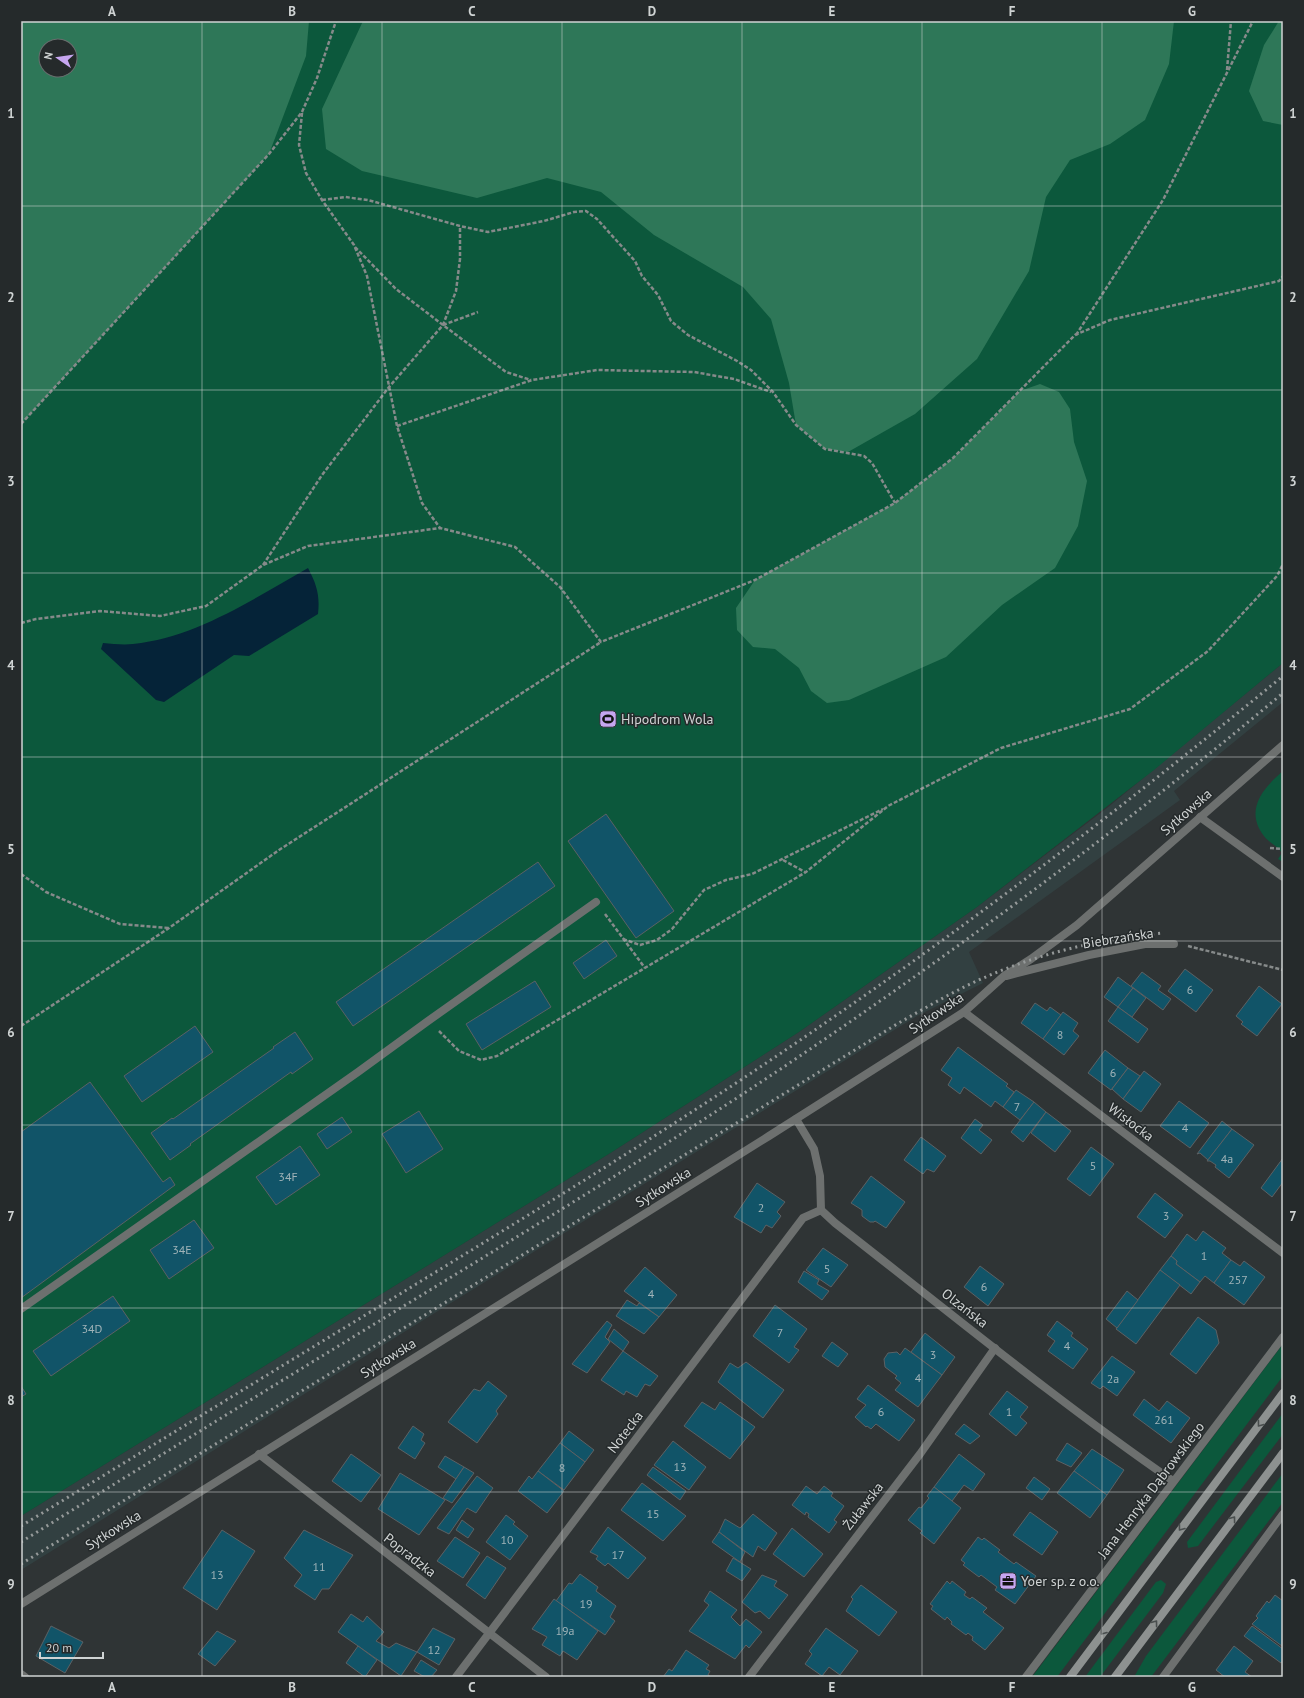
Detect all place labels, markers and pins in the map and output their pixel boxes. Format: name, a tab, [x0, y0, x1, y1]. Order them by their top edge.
sports icon: Hipodrom Wola	[598, 709, 618, 729]
place label: Hipodrom Wola	[621, 710, 713, 728]
office icon: Yoer sp. z o.o.	[998, 1571, 1018, 1591]
place label: Yoer sp. z o.o.	[1021, 1572, 1100, 1590]

